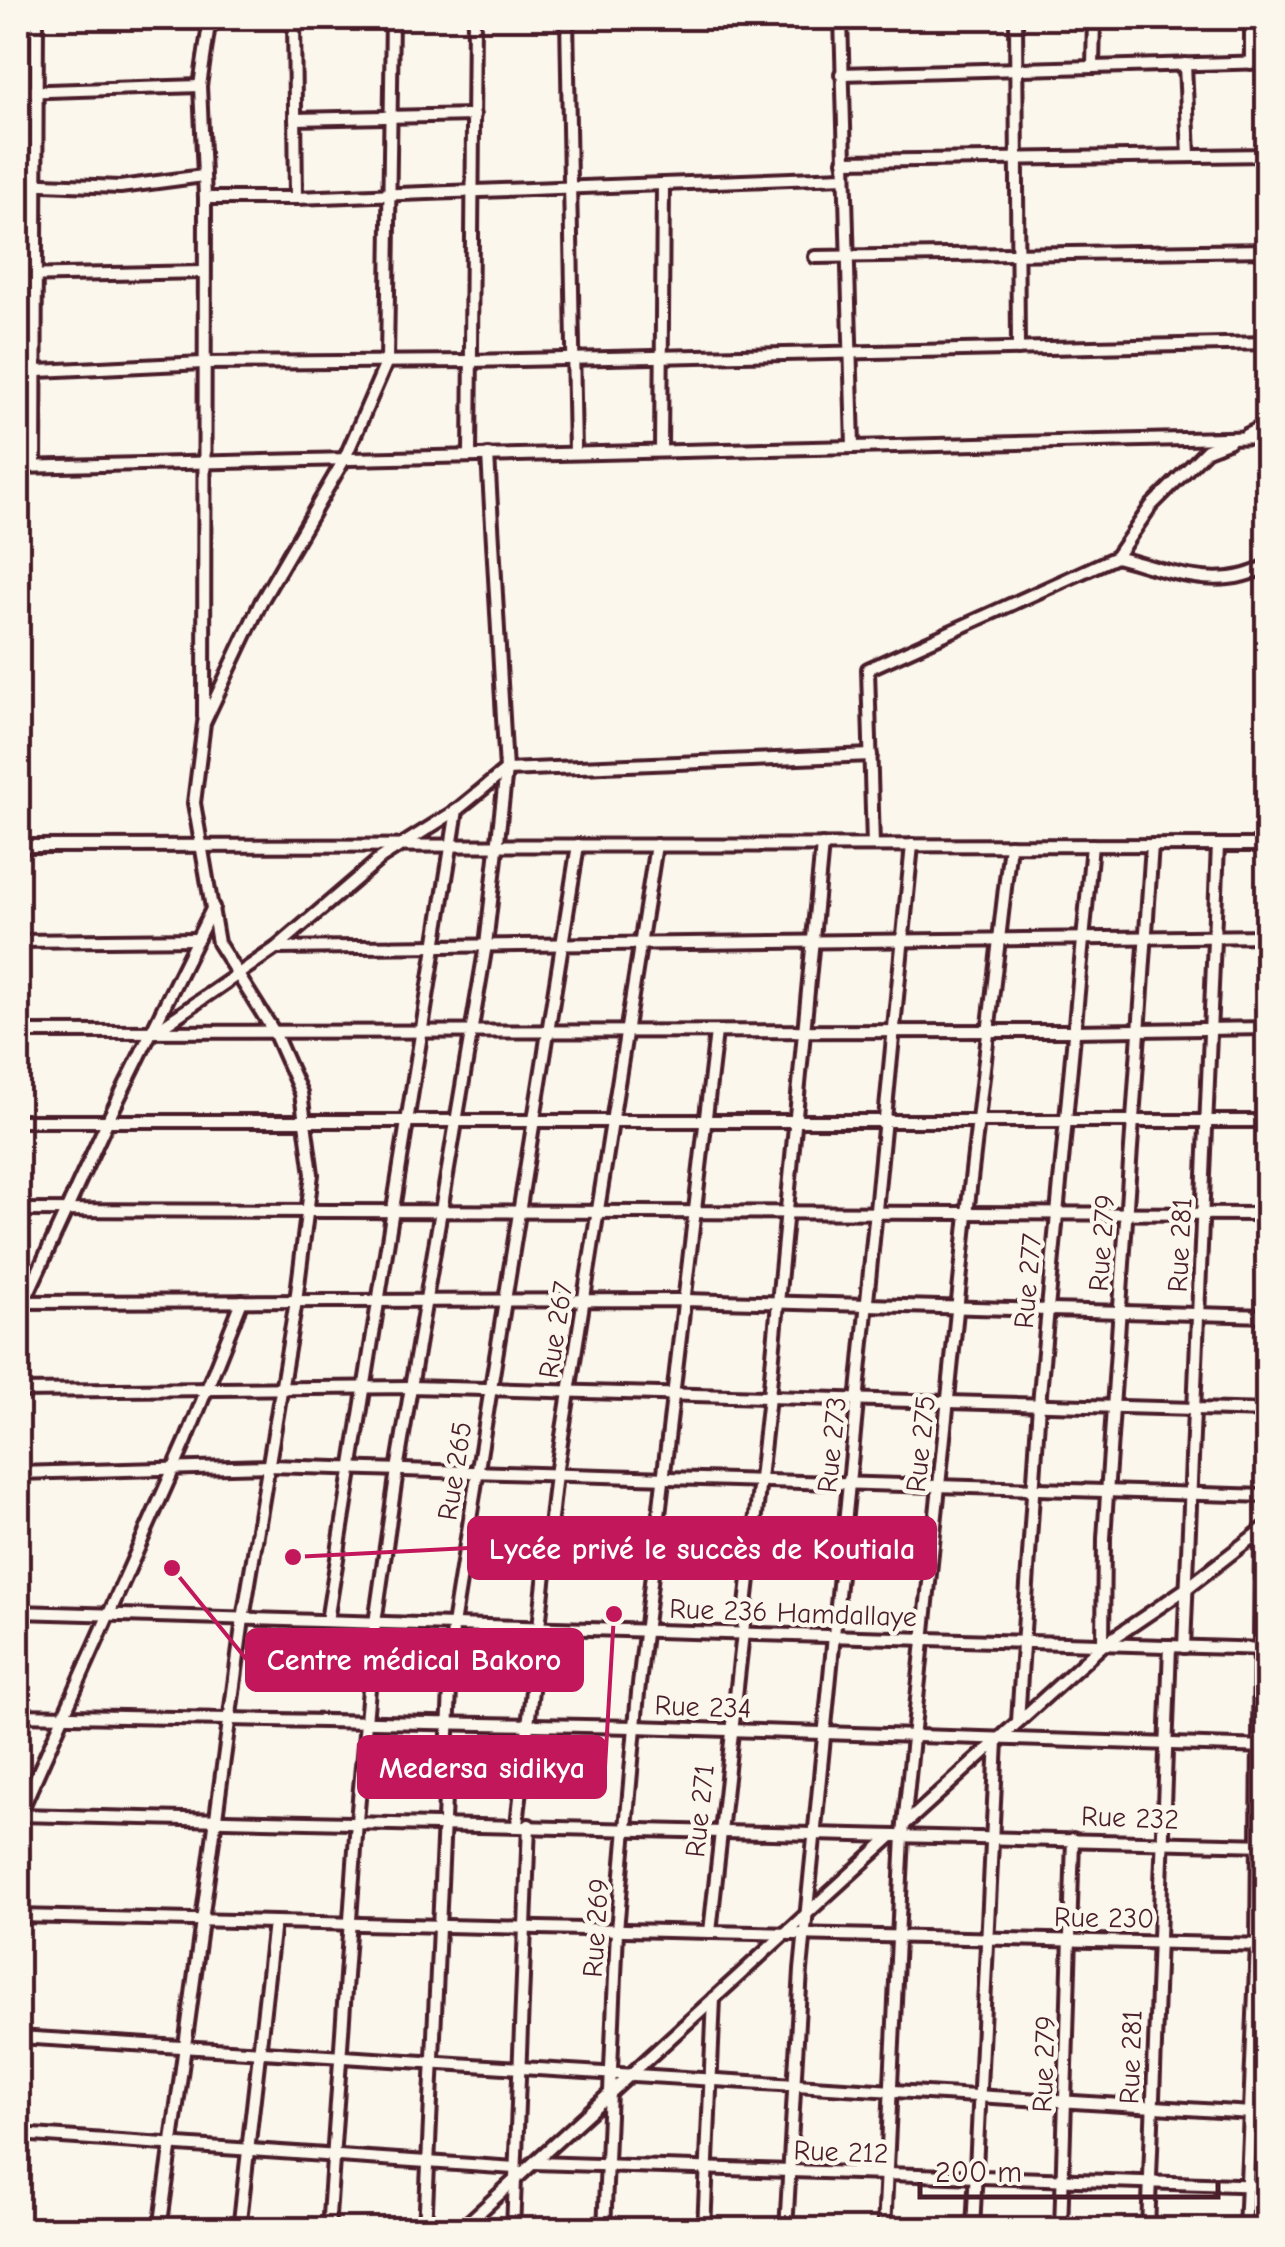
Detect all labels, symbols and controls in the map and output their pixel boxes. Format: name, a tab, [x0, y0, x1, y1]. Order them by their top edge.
street label: Rue 279	[1083, 1194, 1121, 1292]
street label: Rue 281	[1162, 1197, 1198, 1293]
street label: Rue 277	[1008, 1232, 1048, 1330]
street label: Rue 267	[533, 1279, 579, 1381]
street label: Rue 275	[900, 1394, 942, 1494]
street label: Rue 273	[811, 1395, 853, 1495]
street label: Rue 265	[431, 1419, 479, 1523]
callout: Lycée privé le succès de Koutiala	[469, 1518, 935, 1578]
text: Lycée privé le succès de Koutiala	[489, 1532, 915, 1567]
street label: Rue 236 Hamdallaye	[669, 1593, 917, 1633]
callout: Centre médical Bakoro	[247, 1630, 582, 1690]
text: Centre médical Bakoro	[267, 1643, 561, 1678]
street label: Rue 234	[654, 1689, 752, 1725]
callout: Medersa sidikya	[359, 1737, 605, 1797]
text: Medersa sidikya	[379, 1751, 585, 1786]
street label: Rue 271	[679, 1763, 721, 1859]
street label: Rue 232	[1081, 1800, 1179, 1836]
street label: Rue 269	[577, 1877, 615, 1979]
street label: Rue 230	[1054, 1901, 1154, 1935]
street label: Rue 281	[1113, 2009, 1149, 2105]
street label: Rue 279	[1026, 2015, 1062, 2113]
street label: Rue 212	[793, 2134, 889, 2170]
scale bar	[920, 2137, 1218, 2199]
text: 200 m	[935, 2155, 1022, 2190]

